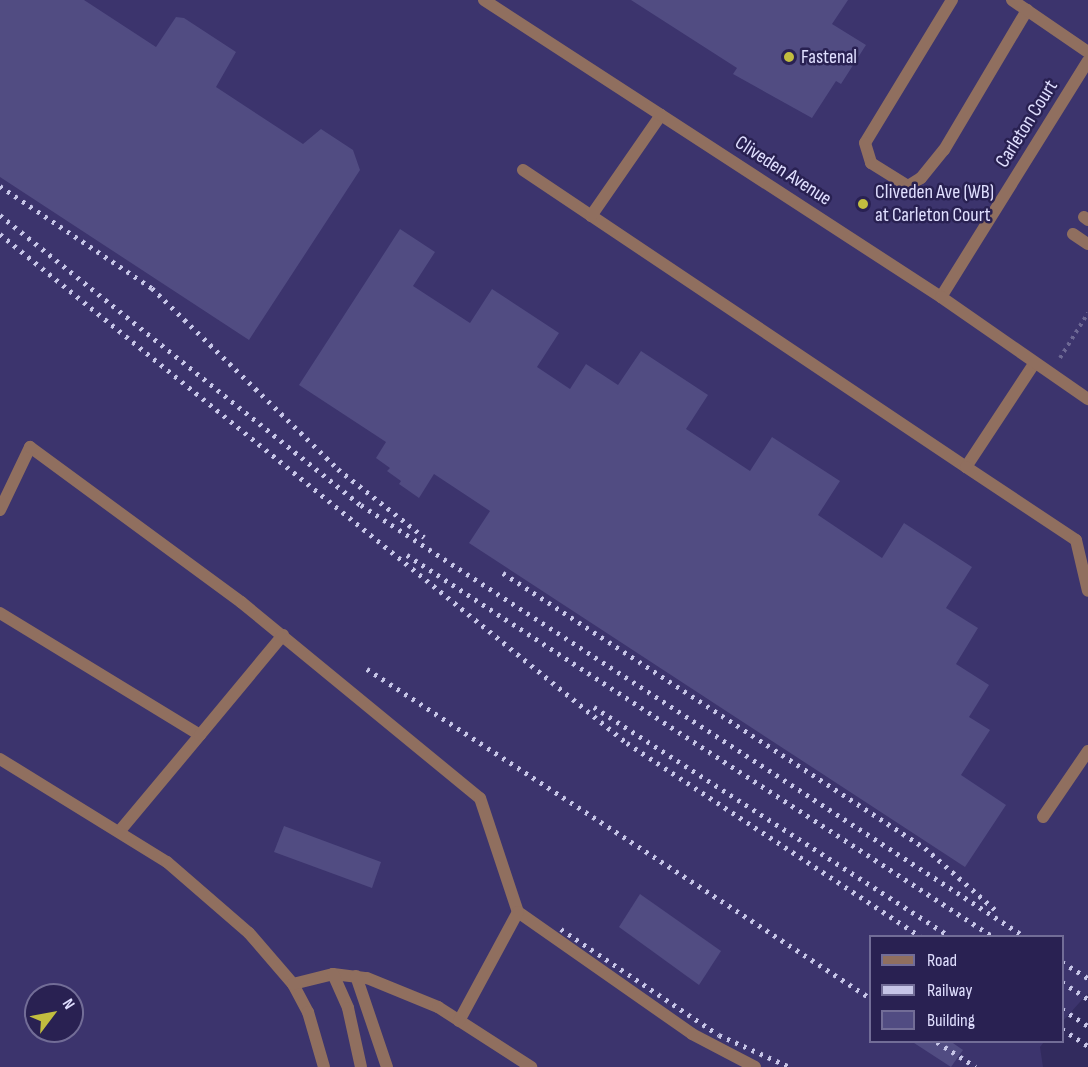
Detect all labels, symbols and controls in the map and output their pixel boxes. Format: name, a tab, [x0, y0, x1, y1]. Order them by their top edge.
place label: Fastenal	[801, 45, 857, 69]
marker: Fastenal	[782, 50, 796, 64]
street label: Carleton Court	[991, 76, 1063, 172]
street label: Cliveden Avenue	[730, 131, 836, 211]
place label: Cliveden Ave (WB) at Carleton Court	[875, 180, 994, 227]
marker: Cliveden Ave (WB) at Carleton Court	[856, 197, 870, 211]
legend	[869, 935, 1064, 1043]
text: Road	[927, 950, 957, 971]
text: Railway	[927, 980, 972, 1001]
north arrow	[24, 983, 84, 1043]
text: N	[58, 996, 78, 1013]
text: Building	[927, 1010, 975, 1031]

